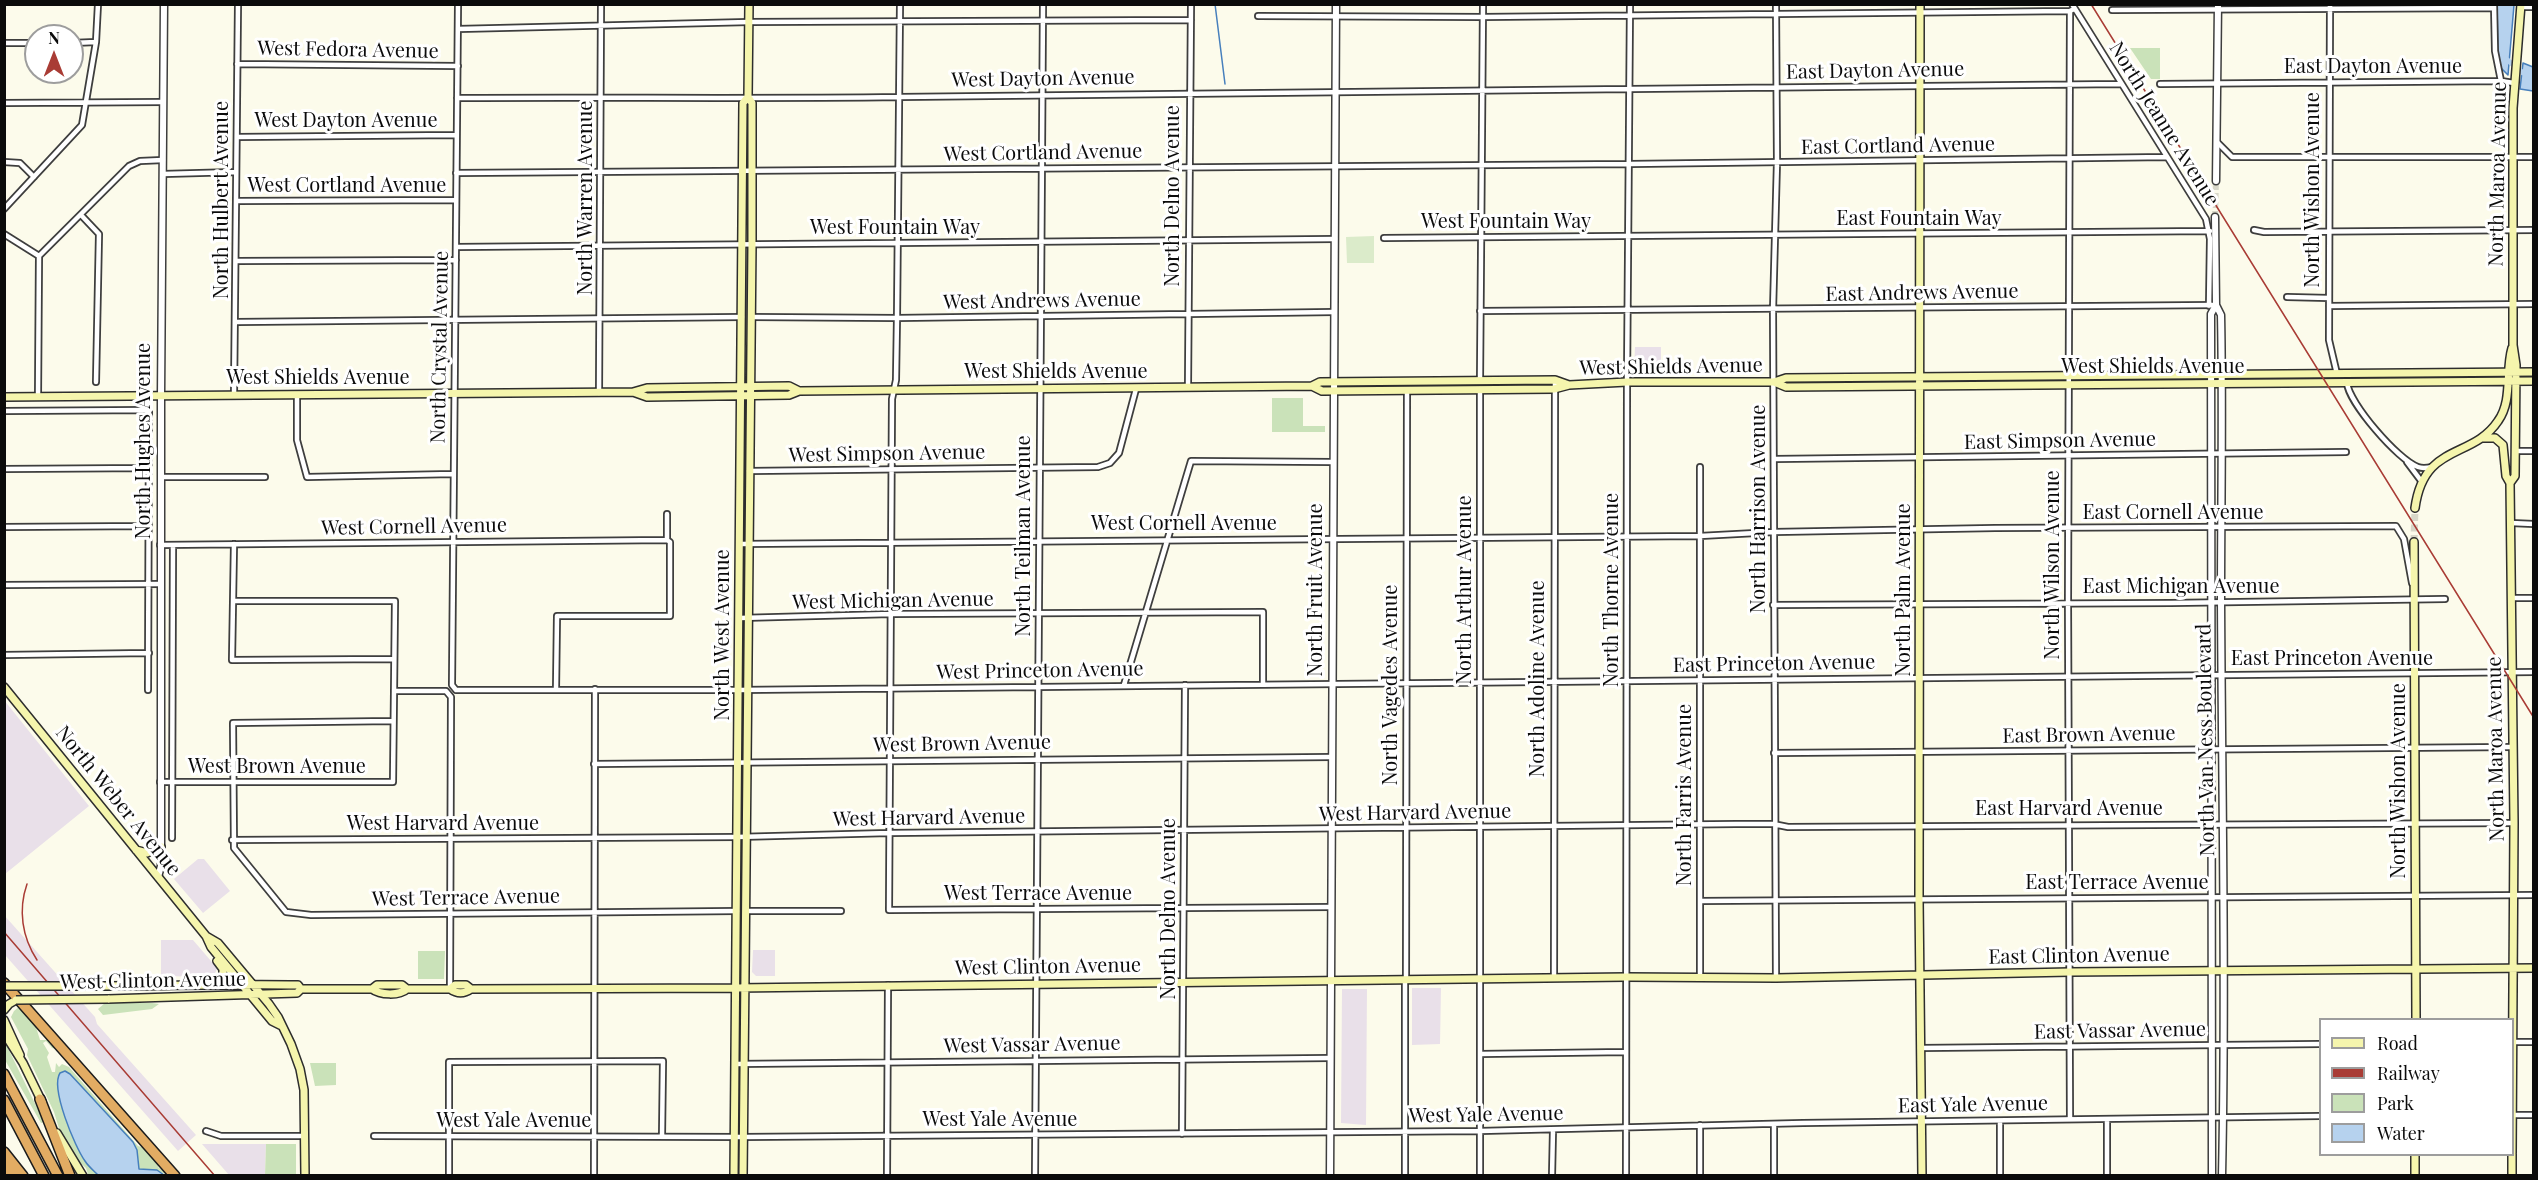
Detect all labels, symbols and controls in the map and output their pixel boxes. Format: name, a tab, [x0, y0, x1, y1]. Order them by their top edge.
north arrow	[24, 24, 84, 84]
text: N	[48, 27, 60, 48]
street label: West Fedora Avenue	[257, 36, 439, 64]
street label: North Jeanne Avenue	[2104, 38, 2224, 210]
street label: East Dayton Avenue	[2284, 55, 2462, 79]
street label: East Dayton Avenue	[1786, 57, 1964, 85]
street label: West Dayton Avenue	[951, 65, 1135, 93]
street label: North Maroa Avenue	[2484, 81, 2512, 267]
street label: North Wishon Avenue	[2301, 92, 2325, 288]
street label: North Hulbert Avenue	[210, 101, 234, 299]
street label: North Warren Avenue	[574, 101, 598, 295]
street label: North Delno Avenue	[1161, 105, 1185, 287]
street label: West Dayton Avenue	[254, 109, 438, 133]
street label: East Cortland Avenue	[1801, 132, 1995, 160]
street label: West Cortland Avenue	[943, 139, 1143, 167]
street label: West Cortland Avenue	[248, 174, 446, 198]
street label: East Fountain Way	[1836, 207, 2002, 231]
street label: West Fountain Way	[1421, 210, 1591, 234]
street label: West Fountain Way	[810, 216, 980, 240]
street label: North Crystal Avenue	[426, 250, 454, 444]
street label: East Andrews Avenue	[1825, 279, 2019, 307]
street label: West Andrews Avenue	[943, 287, 1141, 315]
street label: North Hughes Avenue	[132, 343, 156, 539]
street label: West Shields Avenue	[1579, 353, 1763, 381]
street label: West Shields Avenue	[2061, 355, 2245, 379]
street label: West Shields Avenue	[964, 360, 1148, 384]
street label: West Shields Avenue	[226, 366, 410, 390]
street label: North Harrison Avenue	[1747, 405, 1771, 613]
street label: East Simpson Avenue	[1964, 427, 2156, 455]
street label: North Teilman Avenue	[1012, 435, 1036, 637]
street label: West Simpson Avenue	[788, 440, 986, 468]
street label: North Wilson Avenue	[2041, 470, 2065, 660]
street label: North Thorne Avenue	[1600, 493, 1624, 687]
street label: North Arthur Avenue	[1453, 495, 1477, 685]
street label: East Cornell Avenue	[2082, 501, 2264, 525]
street label: North Fruit Avenue	[1304, 503, 1328, 677]
street label: North Palm Avenue	[1892, 503, 1916, 677]
street label: West Cornell Avenue	[1091, 512, 1277, 536]
street label: West Cornell Avenue	[321, 513, 507, 541]
street label: North West Avenue	[711, 549, 735, 721]
street label: East Michigan Avenue	[2083, 575, 2279, 599]
street label: North Adoline Avenue	[1526, 580, 1550, 778]
street label: North Vagedes Avenue	[1379, 585, 1403, 785]
street label: West Michigan Avenue	[792, 587, 994, 615]
street label: North Van Ness Boulevard	[2192, 623, 2220, 857]
street label: East Princeton Avenue	[2231, 647, 2433, 671]
street label: East Princeton Avenue	[1673, 650, 1875, 678]
street label: North Maroa Avenue	[2482, 656, 2510, 842]
street label: West Princeton Avenue	[936, 657, 1144, 685]
street label: North Wishon Avenue	[2387, 683, 2411, 879]
street label: North Farris Avenue	[1673, 704, 1697, 886]
street label: North Weber Avenue	[50, 721, 186, 881]
street label: East Brown Avenue	[2002, 721, 2176, 749]
street label: West Brown Avenue	[873, 730, 1051, 758]
street label: West Brown Avenue	[188, 755, 366, 779]
street label: East Harvard Avenue	[1975, 797, 2163, 821]
street label: West Harvard Avenue	[1319, 799, 1511, 827]
street label: West Harvard Avenue	[833, 804, 1025, 832]
street label: West Harvard Avenue	[347, 812, 539, 836]
street label: North Delno Avenue	[1157, 818, 1181, 1000]
street label: East Terrace Avenue	[2025, 871, 2209, 895]
street label: West Terrace Avenue	[944, 882, 1132, 906]
street label: West Terrace Avenue	[372, 884, 560, 912]
street label: East Clinton Avenue	[1988, 942, 2170, 970]
street label: West Clinton Avenue	[955, 953, 1141, 981]
street label: West Clinton Avenue	[60, 967, 246, 995]
street label: East Vassar Avenue	[2034, 1017, 2206, 1045]
legend	[2319, 1018, 2514, 1156]
street label: West Vassar Avenue	[943, 1031, 1121, 1059]
text: Road	[2377, 1031, 2418, 1055]
text: Railway	[2377, 1061, 2440, 1085]
text: Park	[2377, 1091, 2414, 1115]
street label: East Yale Avenue	[1898, 1092, 2048, 1118]
street label: West Yale Avenue	[1408, 1102, 1564, 1128]
street label: West Yale Avenue	[923, 1108, 1077, 1132]
street label: West Yale Avenue	[437, 1109, 591, 1133]
text: Water	[2377, 1121, 2425, 1145]

